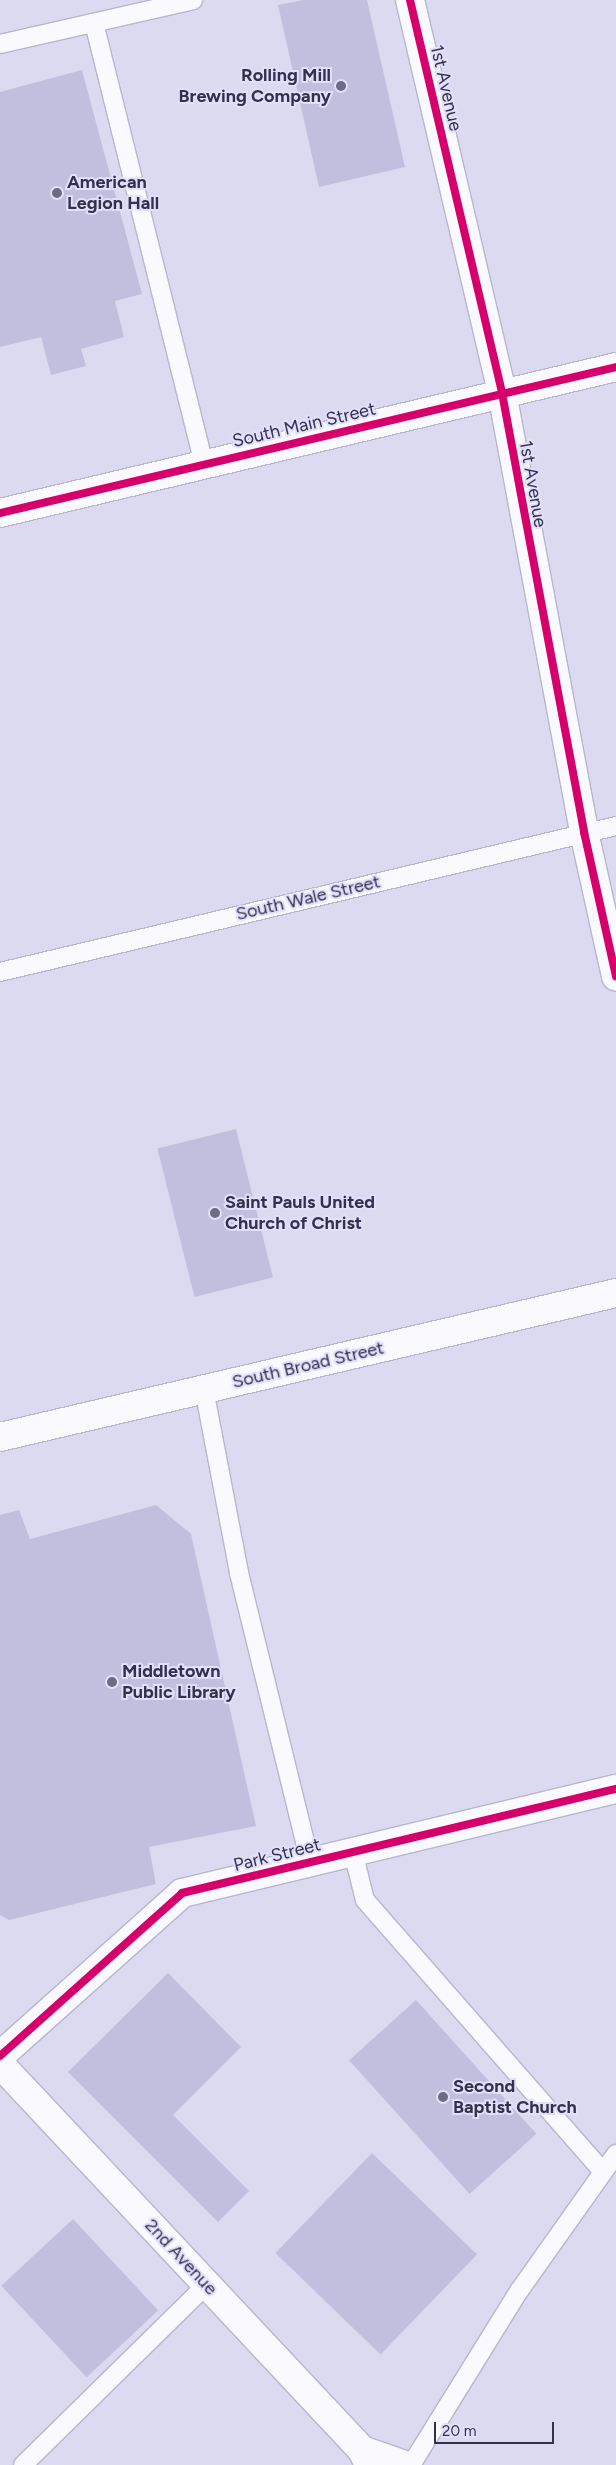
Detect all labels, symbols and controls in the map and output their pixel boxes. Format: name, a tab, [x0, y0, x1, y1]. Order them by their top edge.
street label: 1st Avenue	[426, 43, 466, 133]
place label: Rolling Mill Brewing Company	[179, 65, 331, 108]
marker: Rolling Mill Brewing Company	[335, 80, 347, 92]
place label: American Legion Hall	[67, 172, 159, 214]
marker: American Legion Hall	[51, 187, 63, 199]
street label: South Main Street	[230, 398, 378, 452]
street label: 1st Avenue	[515, 439, 551, 529]
street label: South Wale Street	[234, 871, 382, 925]
place label: Saint Pauls United Church of Christ	[225, 1192, 375, 1234]
marker: Saint Pauls United Church of Christ	[209, 1207, 221, 1219]
street label: South Broad Street	[230, 1337, 386, 1393]
place label: Middletown Public Library	[122, 1661, 236, 1704]
marker: Middletown Public Library	[106, 1676, 118, 1688]
street label: Park Street	[231, 1834, 323, 1876]
place label: Second Baptist Church	[453, 2076, 577, 2118]
marker: Second Baptist Church	[437, 2091, 449, 2103]
street label: 2nd Avenue	[140, 2215, 222, 2299]
scale bar	[436, 2412, 556, 2444]
text: 20 m	[442, 2422, 476, 2440]

